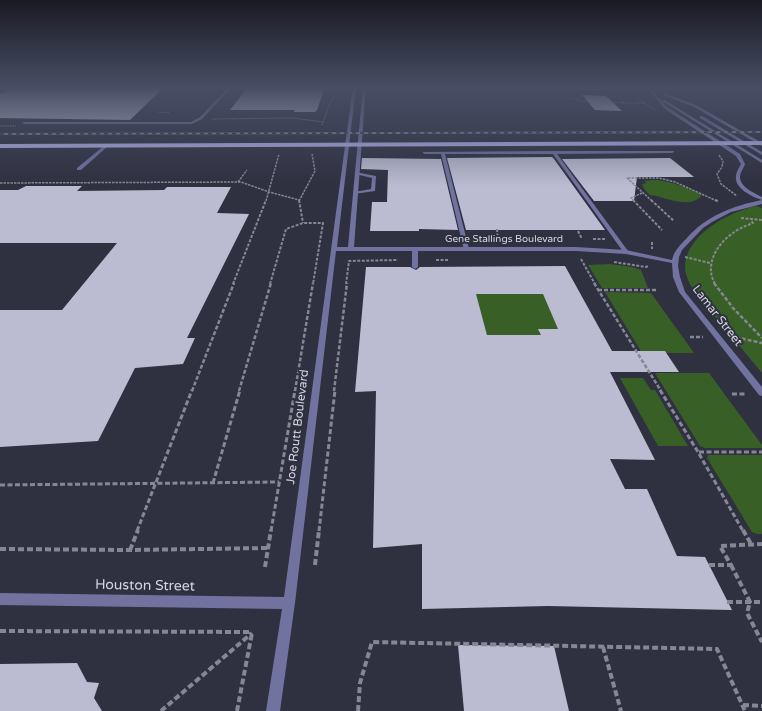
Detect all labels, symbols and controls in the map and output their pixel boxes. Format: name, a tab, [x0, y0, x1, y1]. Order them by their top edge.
street label: Gene Stallings Boulevard	[445, 233, 563, 245]
street label: Lamar Street	[689, 283, 745, 349]
street label: Joe Routt Boulevard	[284, 369, 312, 485]
street label: Houston Street	[95, 577, 195, 595]

